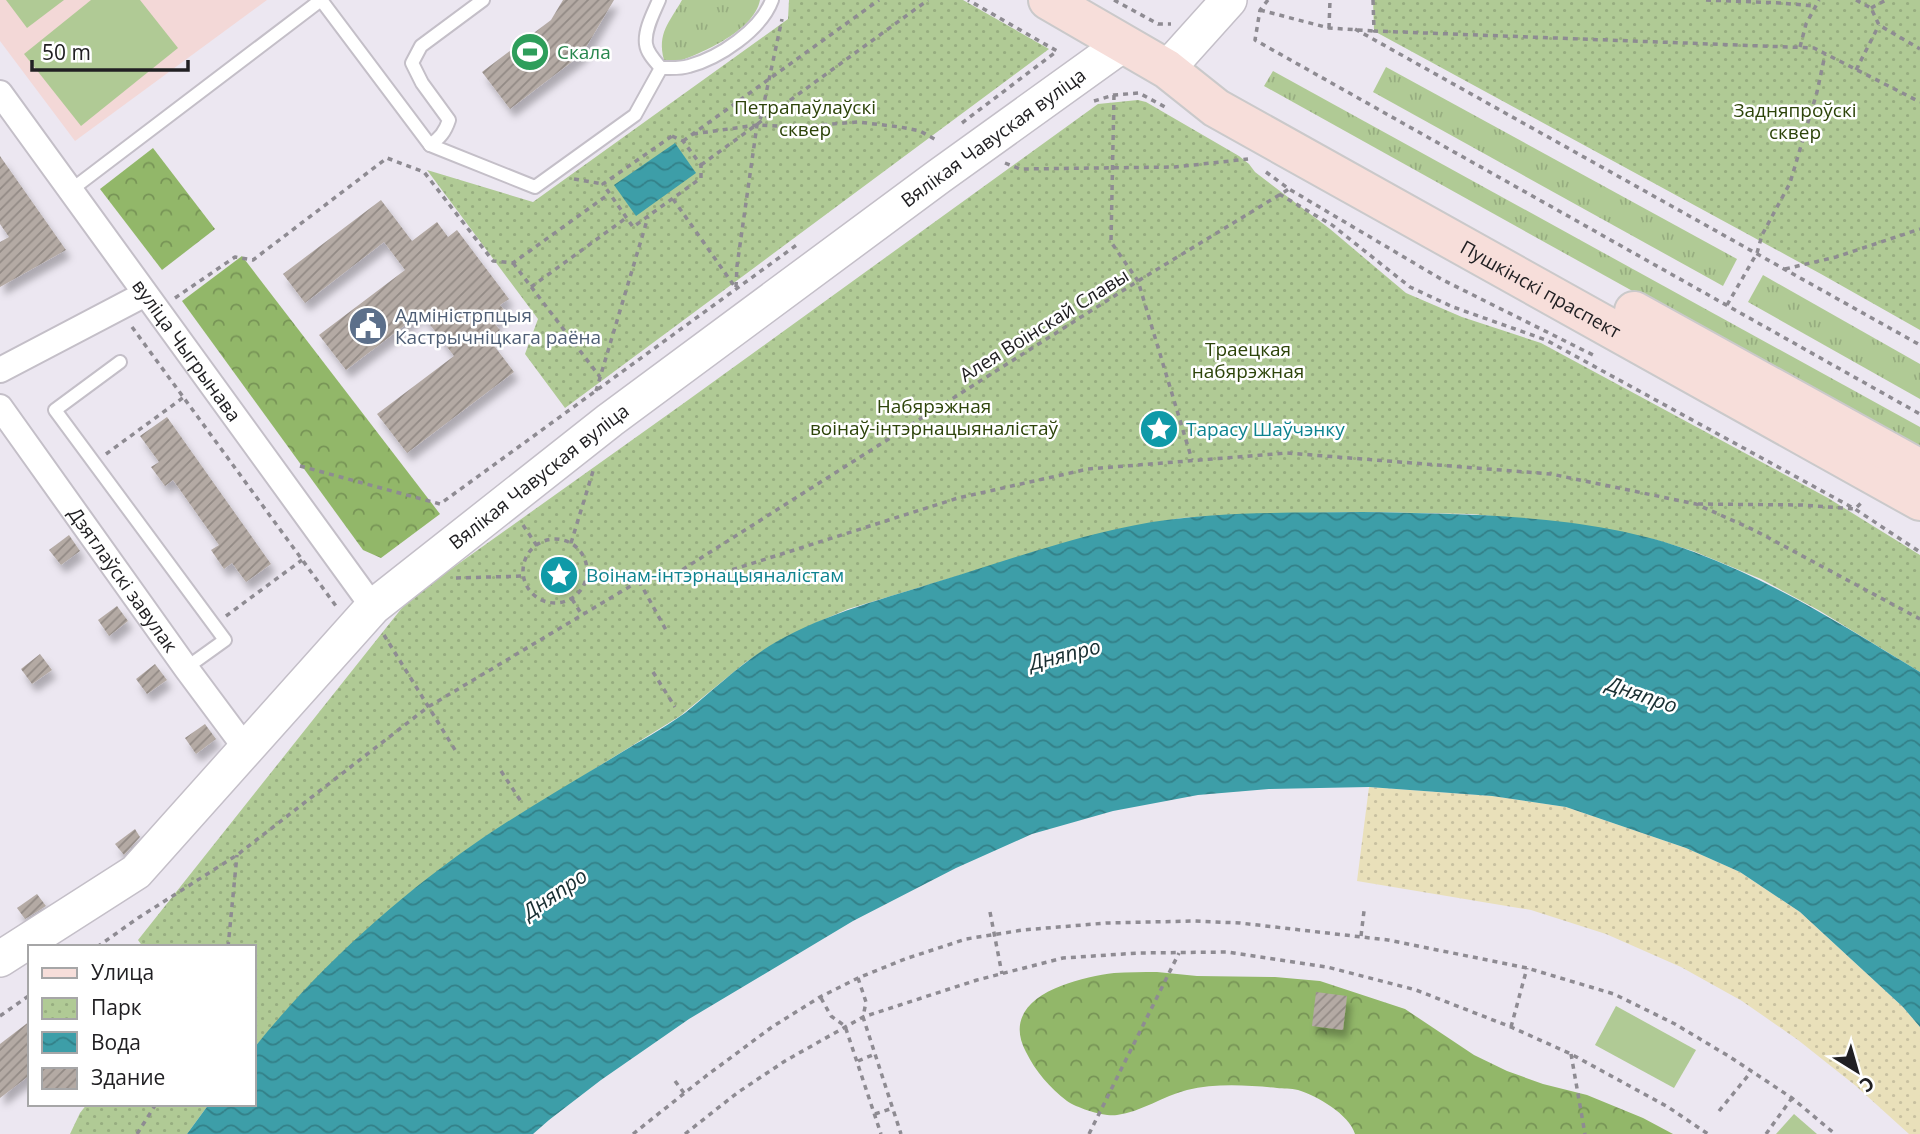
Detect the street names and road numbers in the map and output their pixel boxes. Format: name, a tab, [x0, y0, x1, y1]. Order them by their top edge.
street label: Вялікая Чавуская вуліца	[896, 62, 1091, 213]
street label: Пушкінскі праспект	[1456, 234, 1626, 344]
street label: Алея Воінскай Славы	[954, 262, 1134, 388]
street label: вуліца Чыгрынава	[126, 274, 247, 427]
street label: Вялікая Чавуская вуліца	[443, 398, 634, 555]
street label: Дзятлаўскі завулак	[62, 502, 184, 658]

